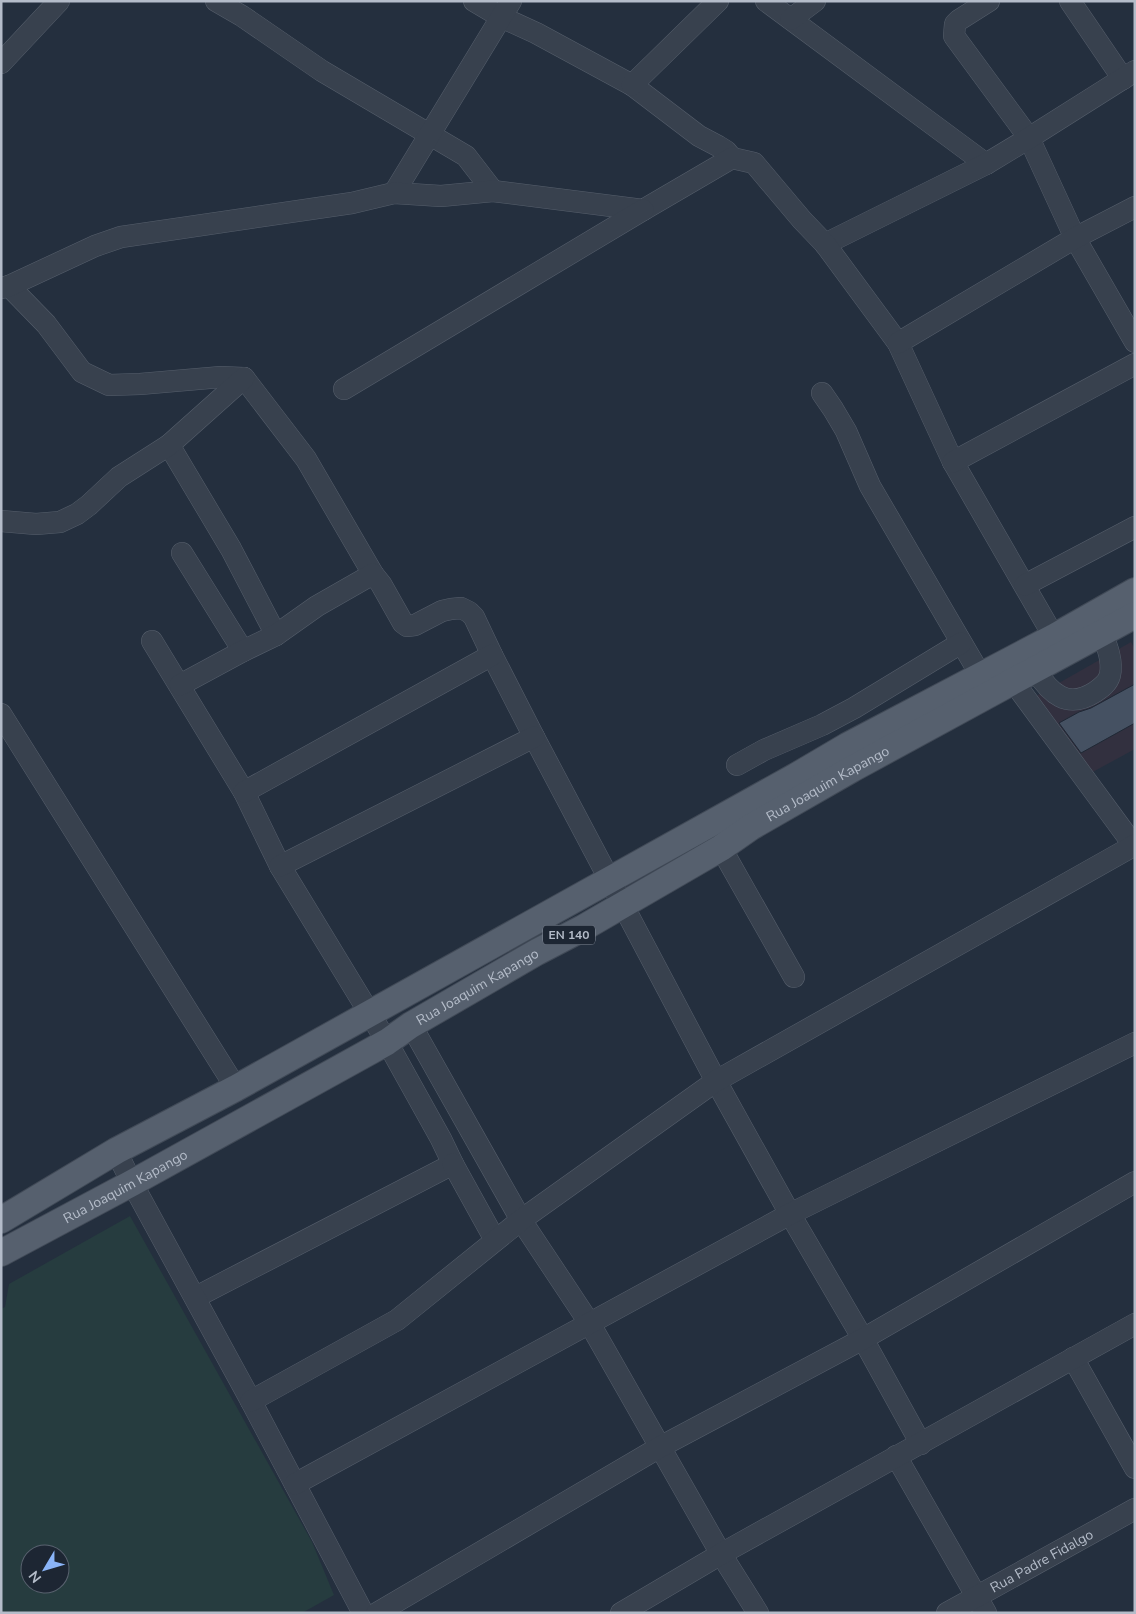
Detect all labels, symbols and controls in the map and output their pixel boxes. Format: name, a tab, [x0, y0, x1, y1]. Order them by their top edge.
street label: Rua Joaquim Kapango	[763, 741, 893, 826]
road number: EN 140	[543, 926, 595, 944]
street label: Rua Joaquim Kapango	[413, 944, 543, 1030]
street label: Rua Joaquim Kapango	[60, 1145, 191, 1228]
street label: Rua Padre Fidalgo	[987, 1525, 1097, 1597]
north arrow	[20, 1544, 70, 1594]
text: N	[24, 1567, 46, 1587]

